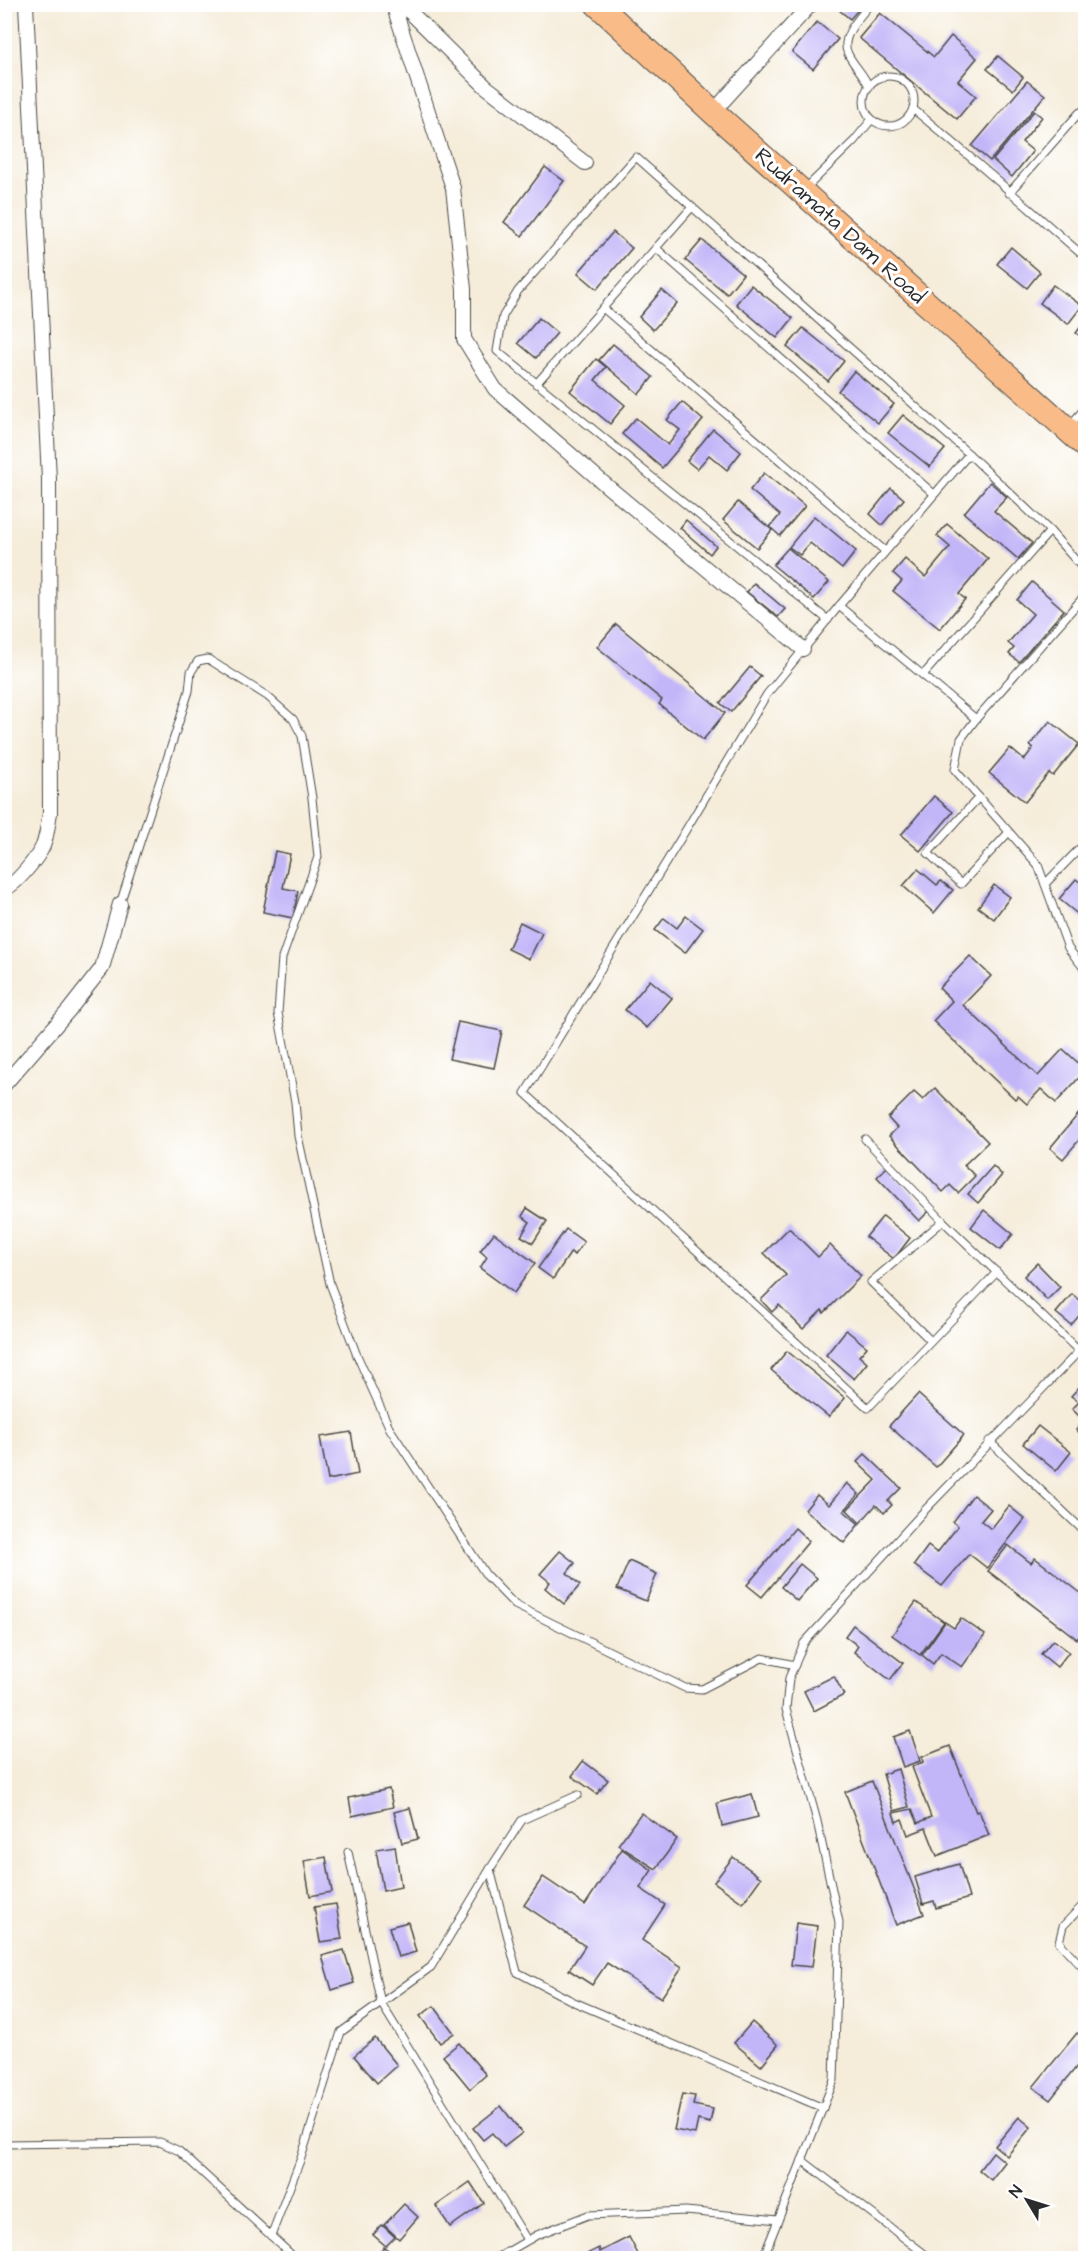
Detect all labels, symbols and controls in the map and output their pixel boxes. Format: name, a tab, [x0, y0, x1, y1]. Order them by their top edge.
street label: Rudramata Dam Road	[748, 141, 932, 311]
north arrow	[997, 2170, 1057, 2230]
text: N	[1004, 2181, 1028, 2202]

